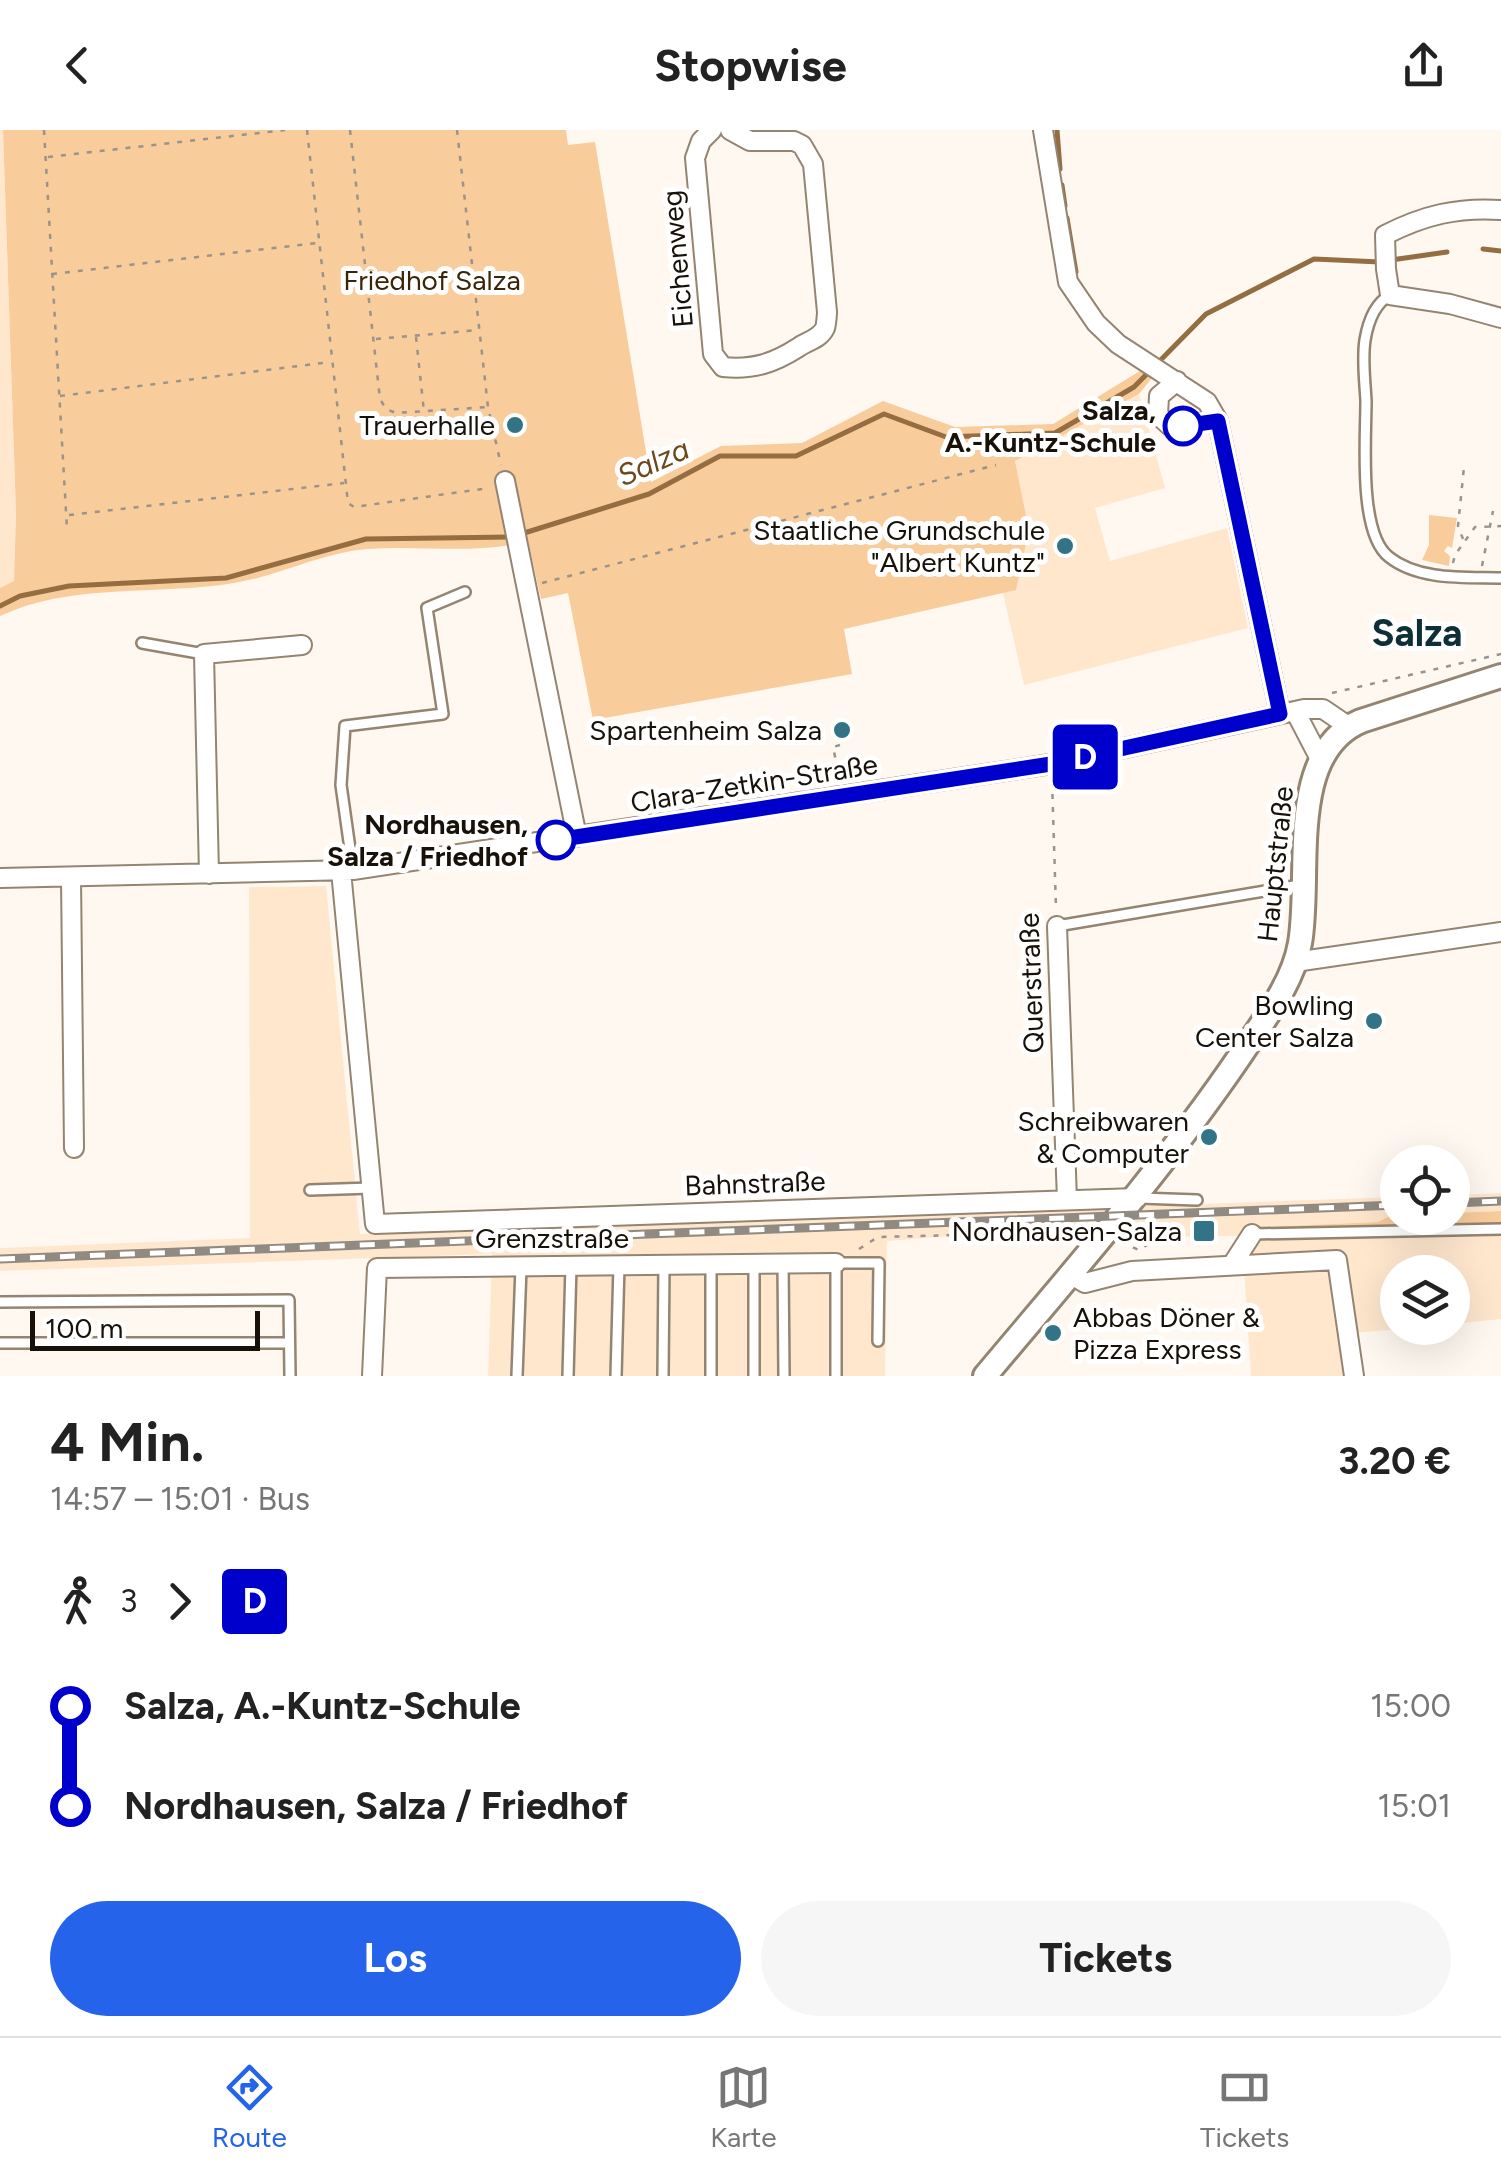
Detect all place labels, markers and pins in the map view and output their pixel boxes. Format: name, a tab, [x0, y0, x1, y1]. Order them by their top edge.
place label: Salza, A.-Kuntz-Schule	[945, 393, 1156, 459]
marker: Salza, A.-Kuntz-Schule	[1164, 407, 1202, 445]
place label: Trauerhalle	[359, 408, 495, 442]
marker: Trauerhalle	[504, 414, 526, 436]
place label: Staatliche Grundschule "Albert Kuntz"	[753, 513, 1045, 579]
marker: Staatliche Grundschule "Albert Kuntz"	[1054, 535, 1076, 557]
place label: Spartenheim Salza	[589, 713, 822, 747]
marker: Spartenheim Salza	[831, 719, 853, 741]
place label: Nordhausen, Salza / Friedhof	[327, 807, 529, 873]
marker: Nordhausen, Salza / Friedhof	[537, 821, 575, 859]
place label: Bowling Center Salza	[1195, 988, 1354, 1054]
marker: Bowling Center Salza	[1363, 1010, 1385, 1032]
place label: Schreibwaren & Computer	[1017, 1104, 1190, 1170]
marker: Schreibwaren & Computer	[1198, 1126, 1220, 1148]
place label: Nordhausen-Salza	[951, 1214, 1182, 1248]
marker: Nordhausen-Salza	[1191, 1218, 1217, 1244]
place label: Abbas Döner & Pizza Express	[1073, 1300, 1260, 1366]
marker: Abbas Döner & Pizza Express	[1042, 1322, 1064, 1344]

